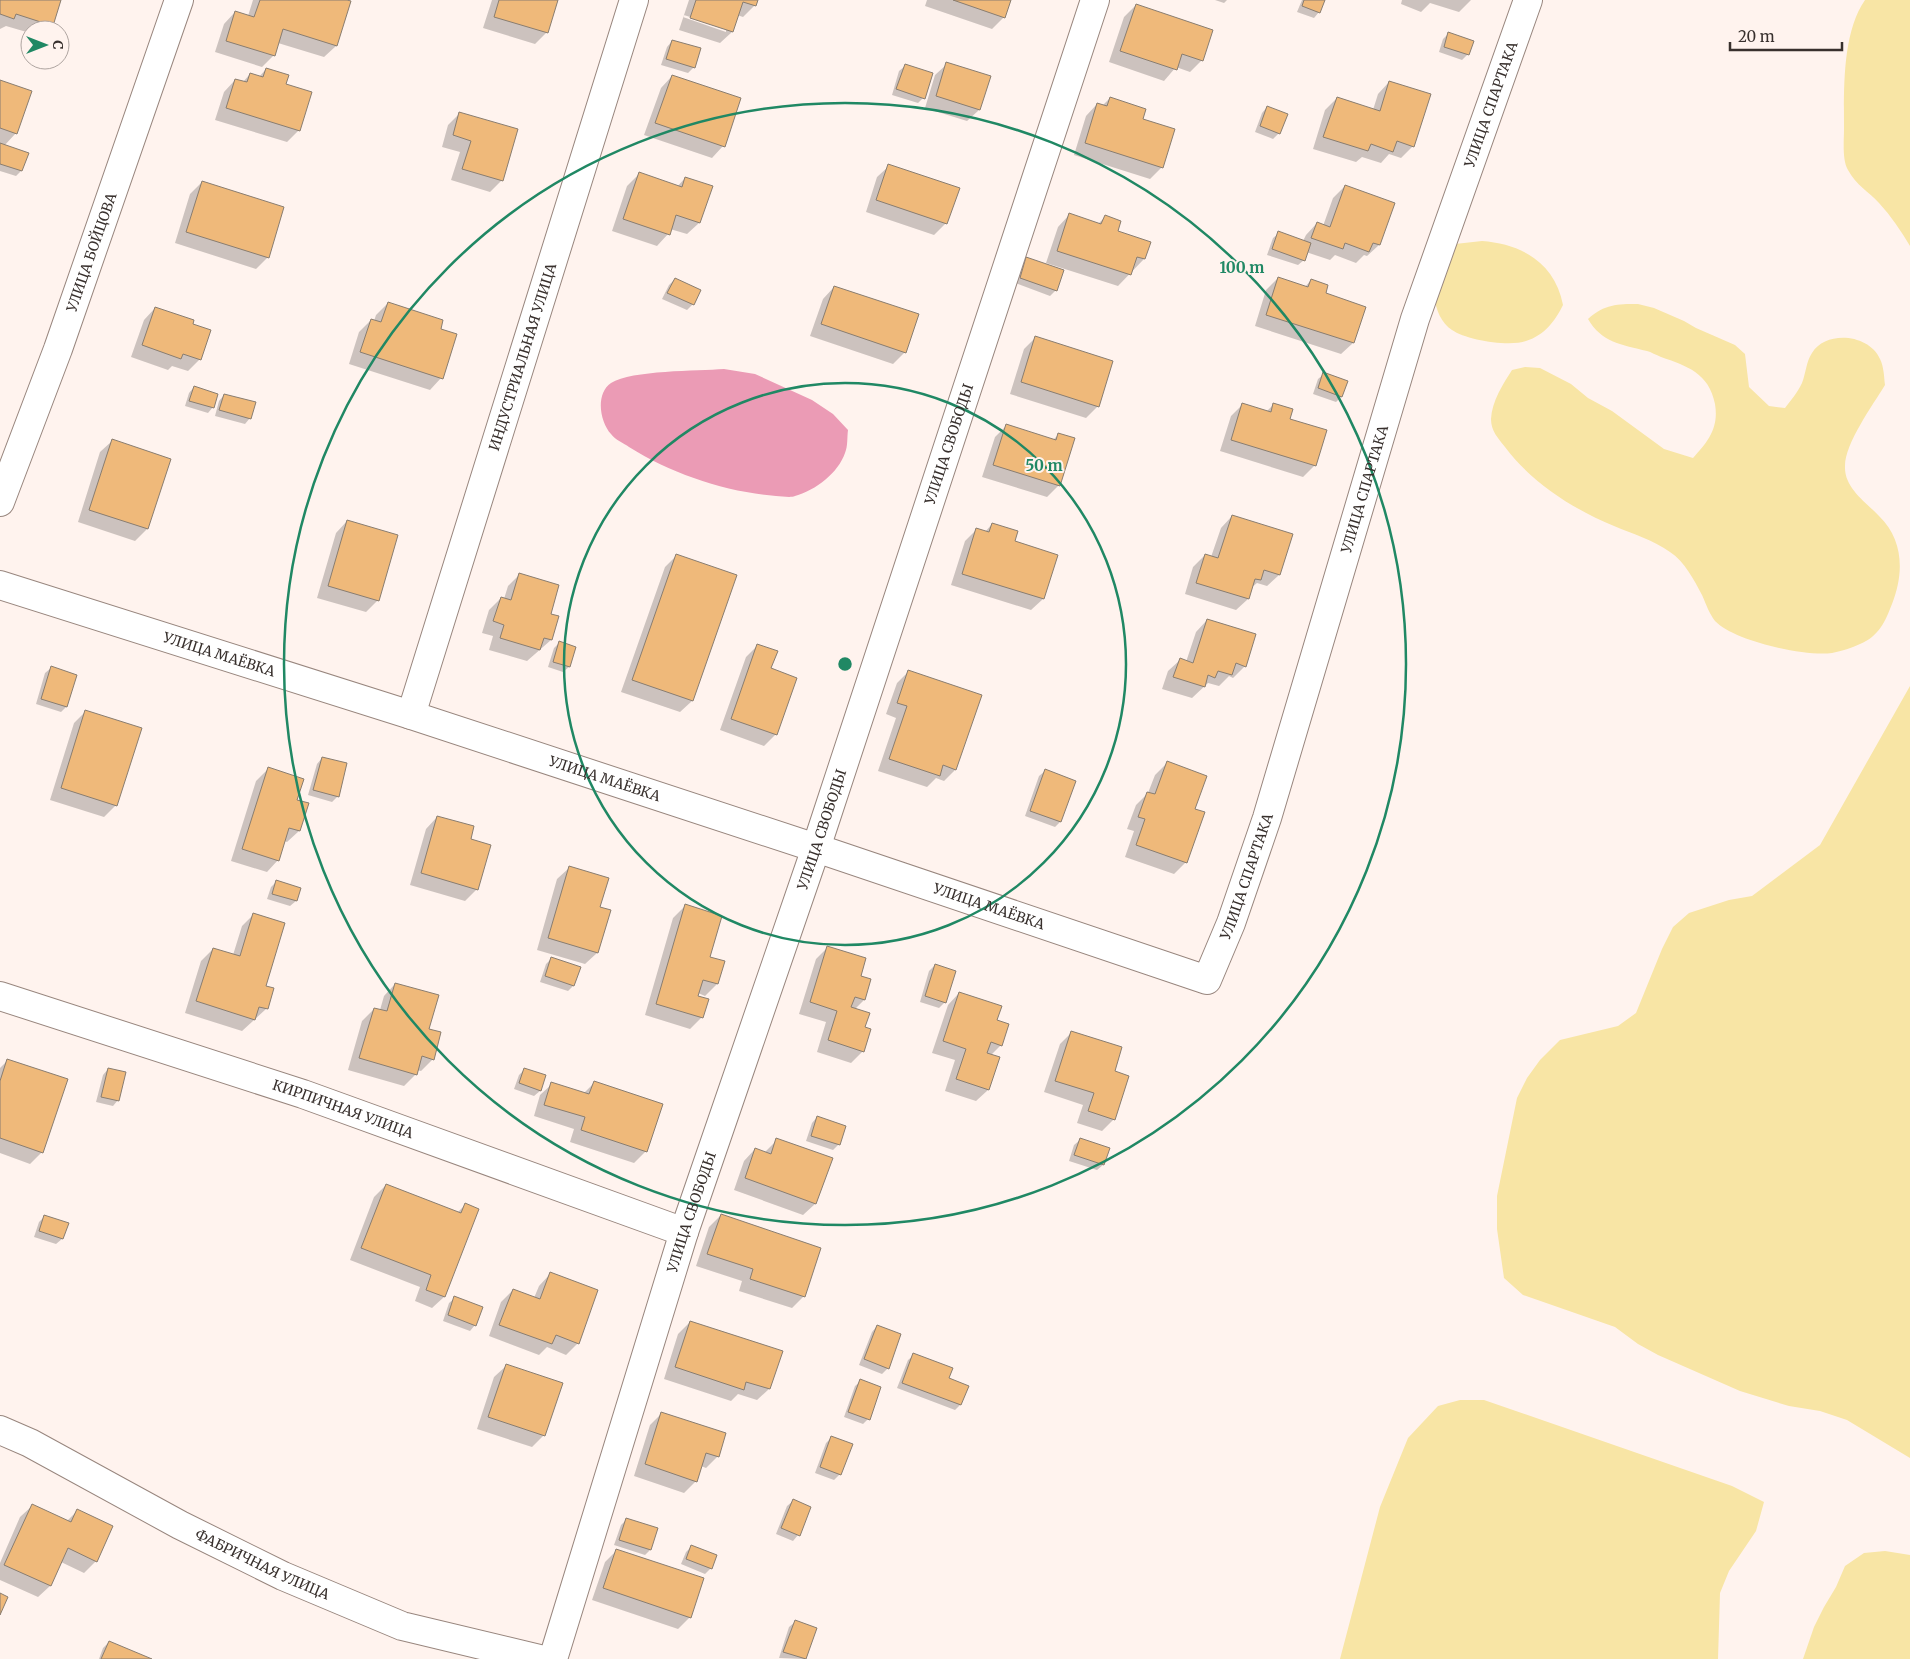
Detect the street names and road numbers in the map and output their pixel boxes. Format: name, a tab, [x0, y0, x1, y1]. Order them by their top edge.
street label: УЛИЦА СПАРТАКА	[1460, 39, 1522, 171]
street label: УЛИЦА БОЙЦОВА	[62, 190, 121, 315]
street label: ИНДУСТРИАЛЬНАЯ УЛИЦА	[485, 261, 560, 453]
street label: УЛИЦА СВОБОДЫ	[920, 381, 977, 508]
street label: УЛИЦА СПАРТАКА	[1337, 423, 1392, 556]
street label: УЛИЦА МАЁВКА	[160, 628, 278, 681]
street label: УЛИЦА МАЁВКА	[546, 752, 663, 805]
street label: УЛИЦА СВОБОДЫ	[793, 767, 850, 893]
street label: УЛИЦА СПАРТАКА	[1216, 811, 1277, 943]
street label: УЛИЦА МАЁВКА	[930, 879, 1047, 934]
street label: КИРПИЧНАЯ УЛИЦА	[270, 1076, 416, 1142]
street label: УЛИЦА СВОБОДЫ	[663, 1149, 720, 1276]
street label: ФАБРИЧНАЯ УЛИЦА	[192, 1525, 332, 1604]

